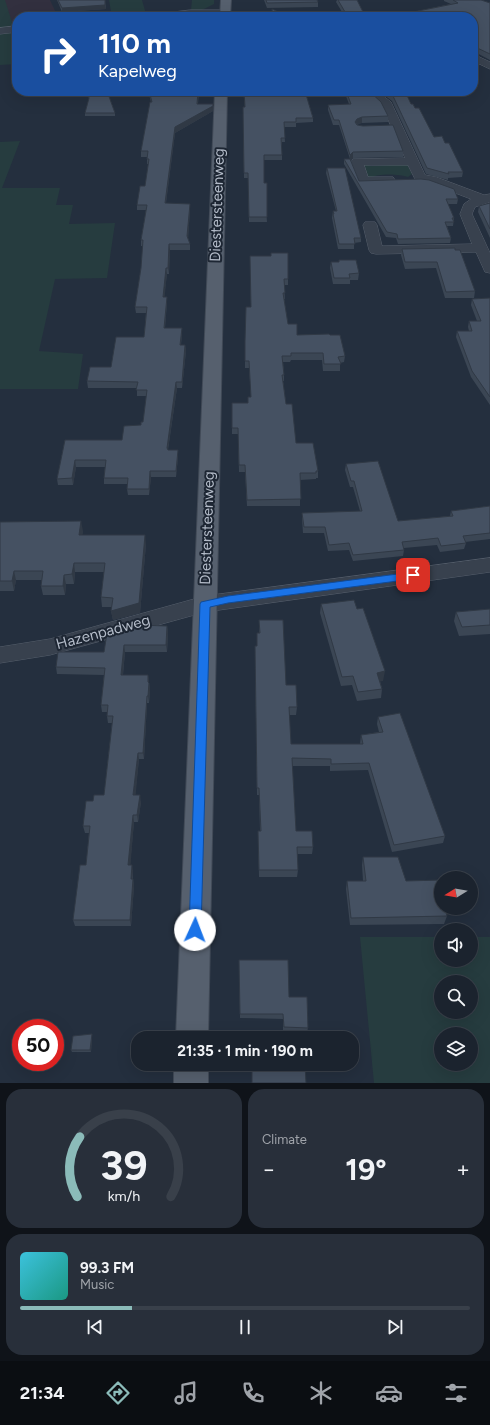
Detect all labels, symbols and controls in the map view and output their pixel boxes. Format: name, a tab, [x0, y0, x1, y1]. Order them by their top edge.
text: 110 m	[98, 26, 171, 60]
icon: right	[32, 28, 84, 80]
text: Kapelweg	[98, 60, 177, 82]
street label: Diestersteenweg	[206, 148, 228, 262]
street label: Diestersteenweg	[196, 471, 218, 585]
pin	[396, 558, 430, 592]
icon: arrive	[402, 564, 424, 586]
street label: Hazenpadweg	[54, 611, 152, 653]
north arrow	[434, 871, 478, 915]
map controls	[434, 871, 478, 1071]
position arrow	[174, 909, 216, 951]
button: sound	[434, 923, 478, 967]
button: search	[434, 975, 478, 1019]
speed limit sign: 50	[12, 1019, 64, 1071]
button: layers	[434, 1027, 478, 1071]
text: 21:35 · 1 min · 190 m	[177, 1042, 313, 1060]
text: Climate	[262, 1132, 307, 1147]
text: 39	[100, 1139, 148, 1189]
text: 19°	[345, 1151, 387, 1188]
text: −	[262, 1156, 276, 1183]
text: +	[456, 1156, 470, 1183]
text: km/h	[108, 1186, 140, 1204]
text: 99.3 FM	[80, 1259, 134, 1277]
text: Music	[80, 1277, 114, 1292]
icon: previous	[84, 1316, 106, 1338]
icon: pause	[234, 1316, 256, 1338]
icon: next	[384, 1316, 406, 1338]
icon: directions	[104, 1379, 132, 1407]
icon: music	[172, 1379, 200, 1407]
icon: phone	[239, 1379, 267, 1407]
icon: climate	[307, 1379, 335, 1407]
icon: car	[375, 1379, 403, 1407]
icon: filters	[442, 1379, 470, 1407]
text: 21:34	[20, 1382, 65, 1404]

